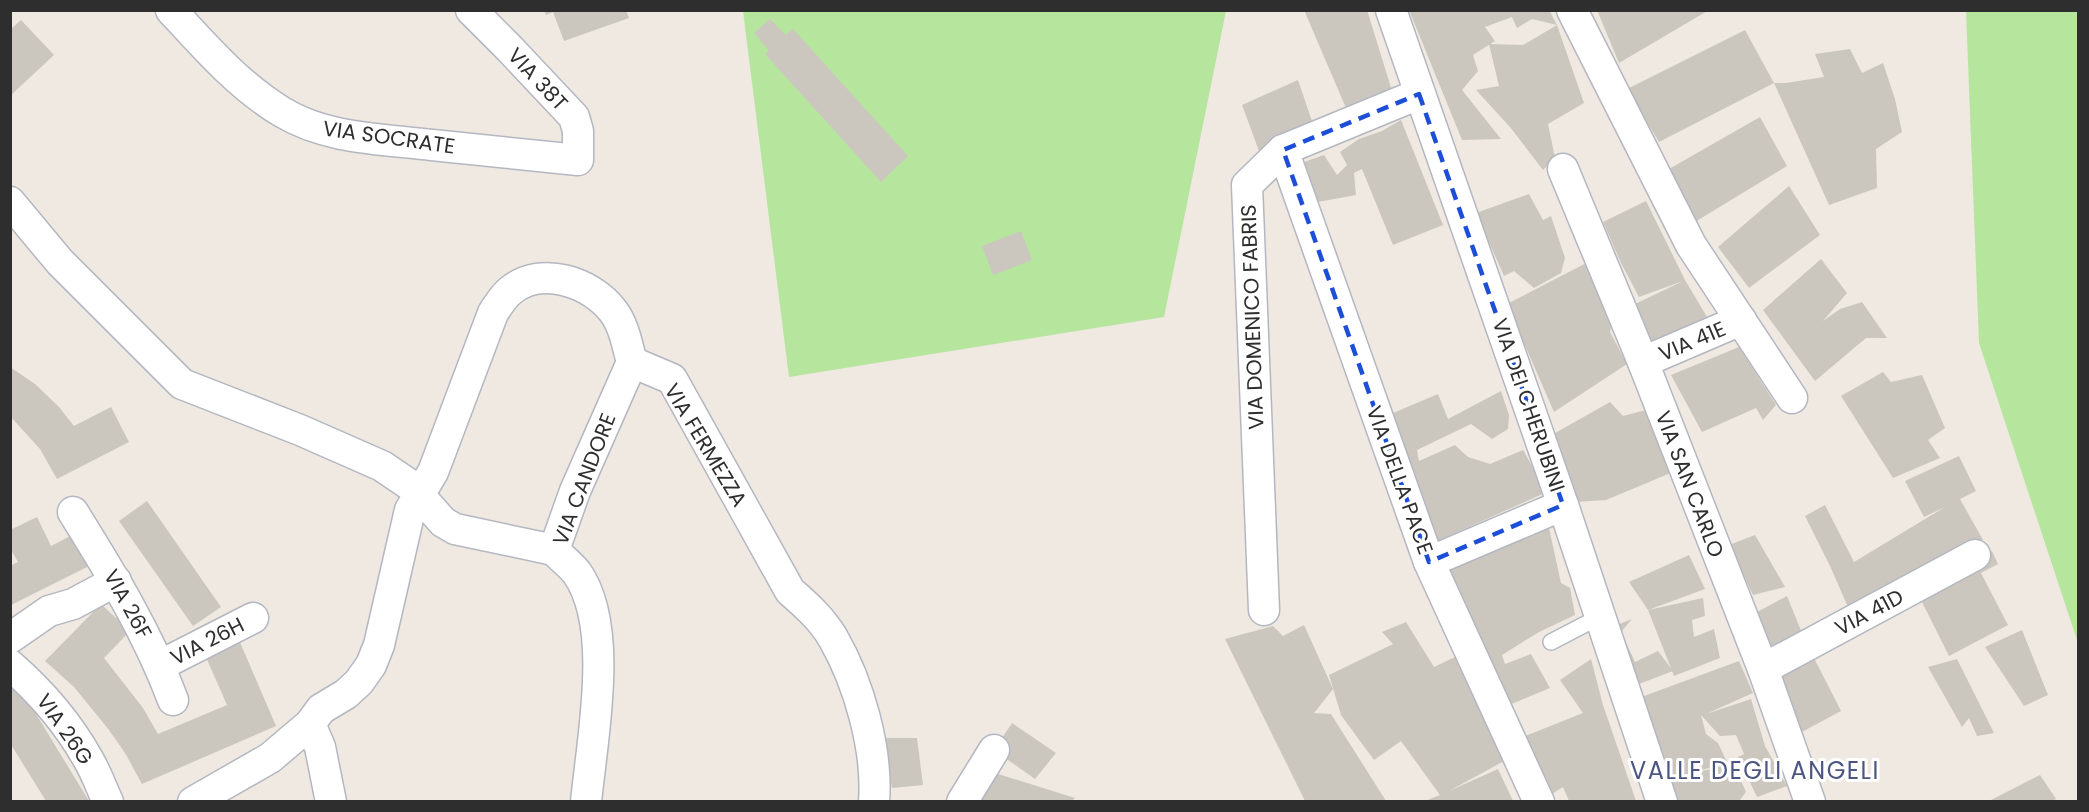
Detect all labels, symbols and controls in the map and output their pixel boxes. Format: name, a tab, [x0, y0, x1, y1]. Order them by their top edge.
street label: VIA 38T	[501, 41, 575, 117]
street label: VIA SOCRATE	[321, 113, 457, 161]
street label: VIA DOMENICO FABRIS	[1234, 204, 1270, 430]
street label: VIA DEI CHERUBINI	[1486, 314, 1572, 496]
street label: VIA 41E	[1654, 314, 1730, 368]
street label: VIA FERMEZZA	[658, 378, 754, 512]
street label: VIA DELLA PACE	[1360, 402, 1440, 558]
street label: VIA SAN CARLO	[1649, 407, 1731, 561]
street label: VIA CANDORE	[546, 409, 622, 549]
street label: VIA 26F	[97, 564, 159, 644]
street label: VIA 41D	[1830, 582, 1908, 642]
street label: VIA 26H	[165, 610, 249, 672]
street label: VIA 26G	[30, 688, 100, 770]
district label: VALLE DEGLI ANGELI	[1630, 754, 1880, 787]

